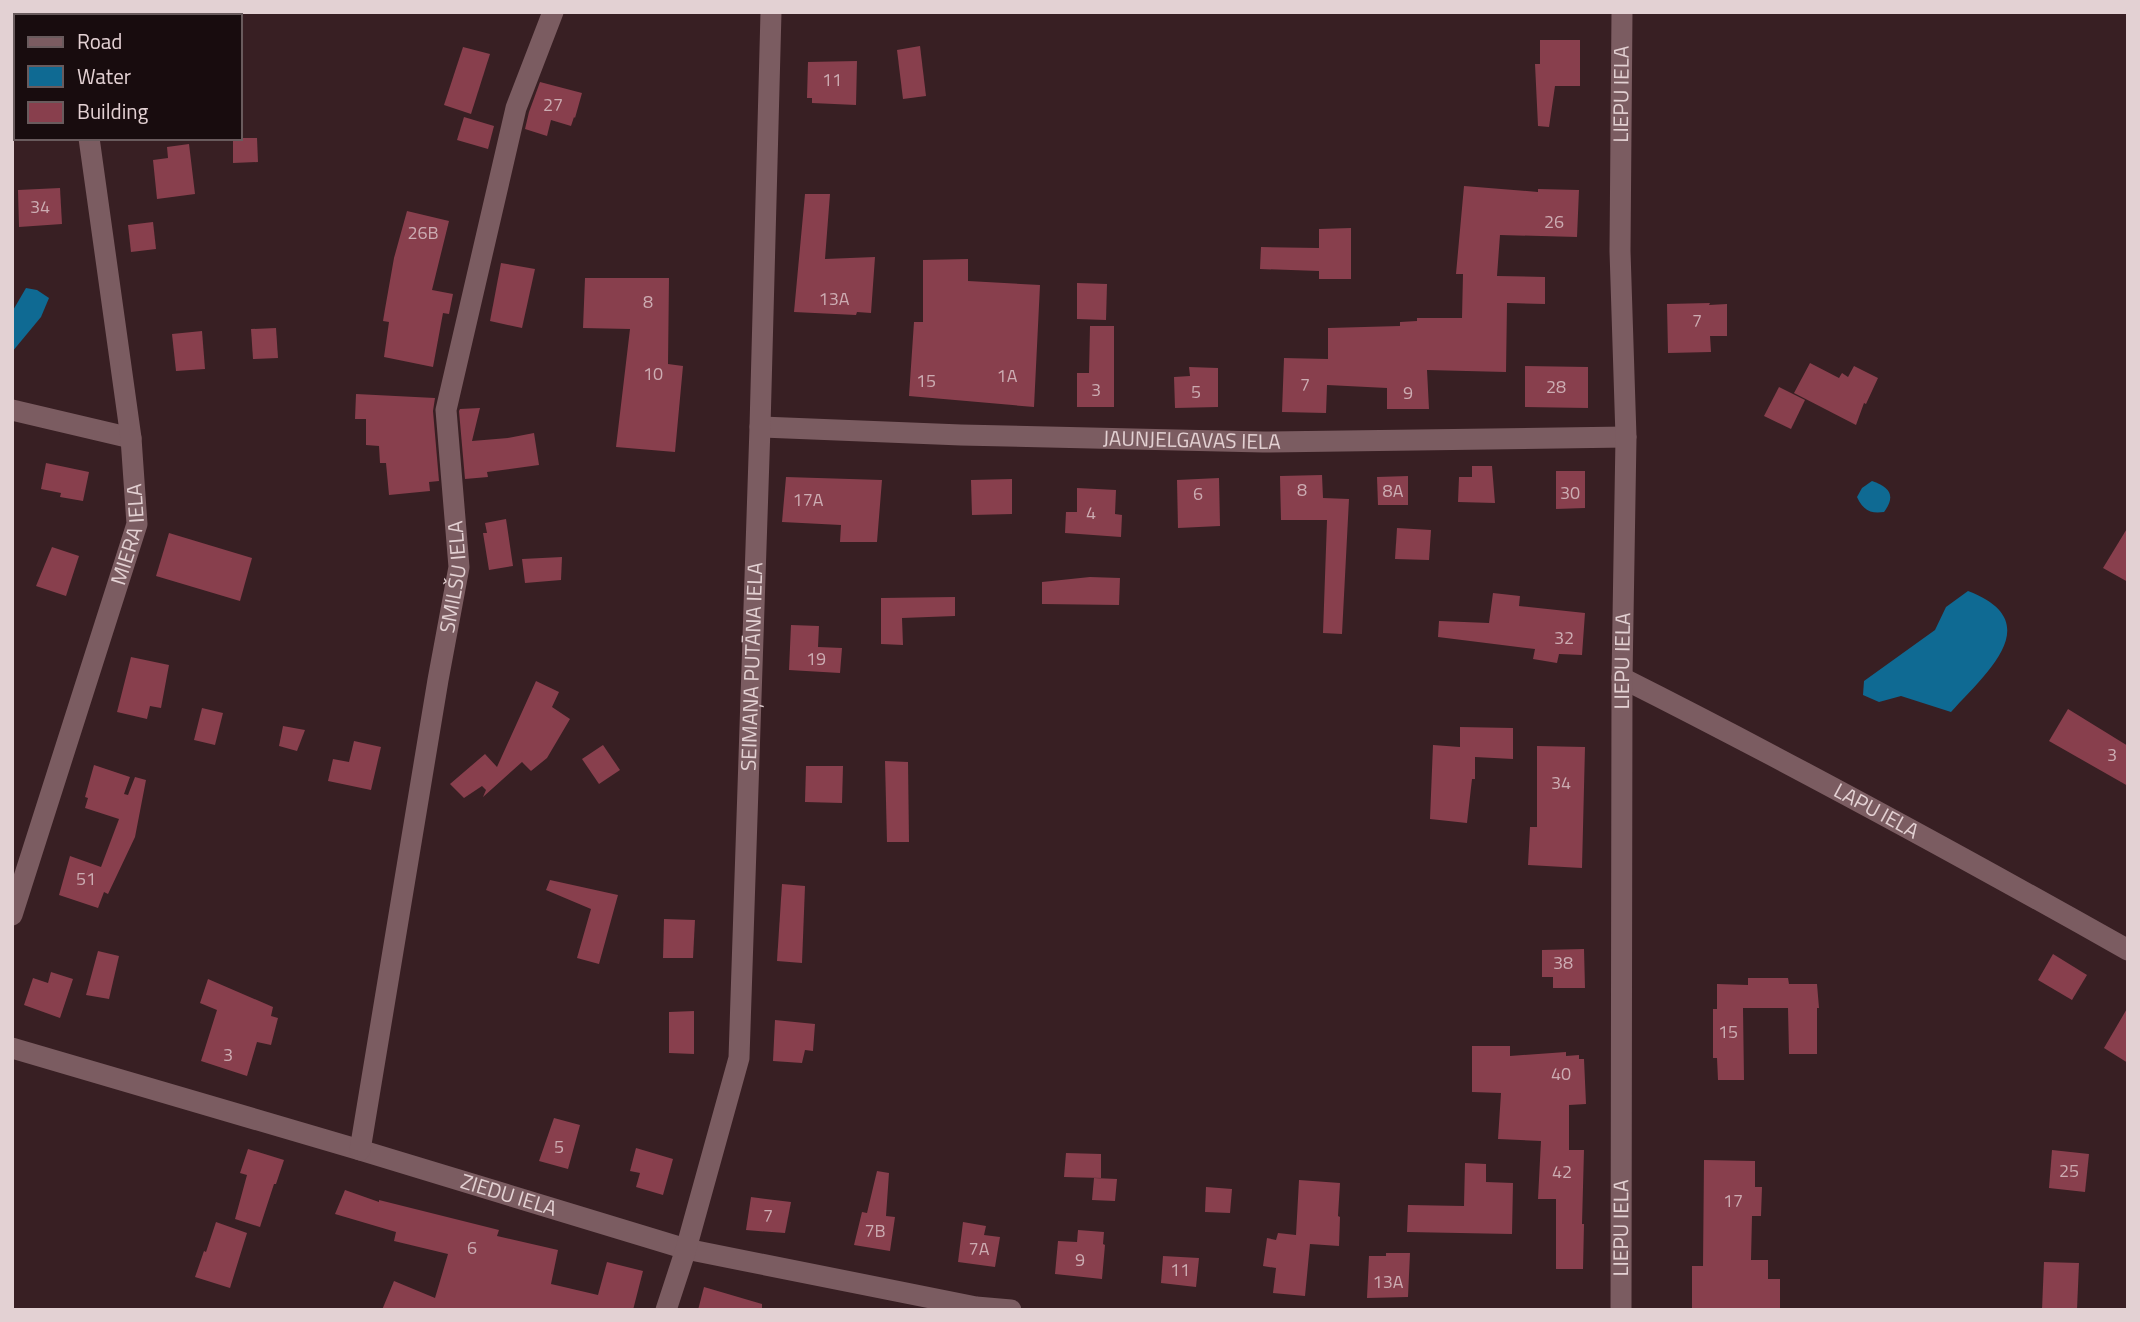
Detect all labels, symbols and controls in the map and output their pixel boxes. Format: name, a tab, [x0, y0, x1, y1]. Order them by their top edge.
legend	[14, 14, 242, 140]
text: Road	[77, 25, 122, 57]
street label: LIEPU IELA	[1604, 45, 1637, 143]
text: Water	[77, 60, 131, 92]
house number: 11	[822, 66, 842, 93]
house number: 27	[543, 91, 563, 118]
text: Building	[77, 95, 149, 127]
house number: 34	[30, 193, 50, 220]
house number: 26	[1544, 208, 1564, 235]
house number: 26B	[407, 219, 439, 246]
house number: 13A	[819, 285, 850, 312]
house number: 8	[643, 288, 653, 315]
house number: 7	[1692, 307, 1702, 334]
house number: 10	[643, 360, 663, 387]
house number: 1A	[997, 362, 1018, 389]
house number: 15	[916, 367, 936, 394]
house number: 7	[1300, 371, 1310, 398]
house number: 28	[1546, 373, 1566, 400]
house number: 3	[1091, 376, 1101, 403]
house number: 5	[1191, 378, 1201, 405]
house number: 9	[1403, 379, 1413, 406]
street label: JAUNJELGAVAS IELA	[1103, 421, 1281, 457]
house number: 8	[1297, 476, 1307, 503]
house number: 8A	[1383, 477, 1404, 504]
house number: 30	[1560, 479, 1580, 506]
house number: 6	[1193, 480, 1203, 507]
street label: MIERA IELA	[102, 482, 152, 589]
house number: 17A	[793, 486, 824, 513]
house number: 4	[1086, 499, 1096, 526]
street label: SMILŠU IELA	[430, 519, 474, 636]
street label: SEIMAŅA PUTĀNA IELA	[732, 561, 771, 772]
street label: LIEPU IELA	[1605, 612, 1638, 709]
house number: 32	[1554, 624, 1574, 651]
house number: 19	[806, 645, 826, 672]
house number: 3	[2107, 741, 2117, 768]
house number: 34	[1551, 769, 1571, 796]
street label: LAPU IELA	[1828, 774, 1926, 846]
house number: 51	[76, 865, 96, 892]
house number: 38	[1553, 949, 1573, 976]
house number: 15	[1718, 1018, 1738, 1045]
house number: 3	[223, 1041, 233, 1068]
house number: 40	[1551, 1060, 1571, 1087]
house number: 5	[554, 1133, 564, 1160]
house number: 25	[2059, 1157, 2079, 1184]
house number: 42	[1552, 1158, 1572, 1185]
street label: ZIEDU IELA	[457, 1164, 561, 1224]
street label: LIEPU IELA	[1604, 1179, 1636, 1276]
house number: 17	[1723, 1187, 1743, 1214]
house number: 7	[763, 1202, 773, 1229]
house number: 7B	[864, 1217, 886, 1244]
house number: 6	[467, 1234, 477, 1261]
house number: 7A	[969, 1235, 990, 1262]
house number: 9	[1075, 1246, 1085, 1273]
house number: 11	[1170, 1256, 1190, 1283]
house number: 13A	[1373, 1268, 1404, 1295]

